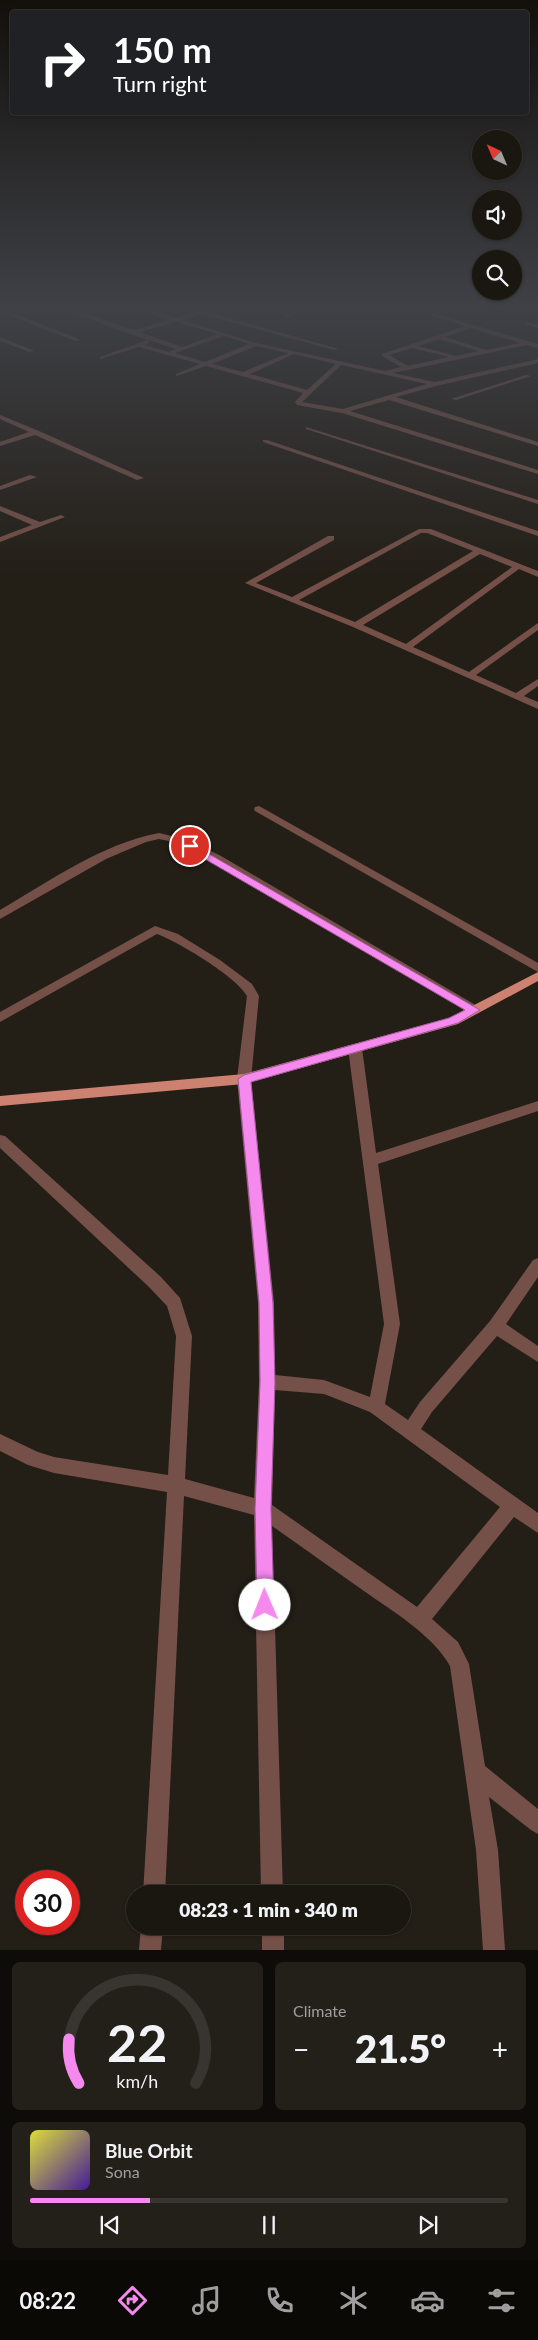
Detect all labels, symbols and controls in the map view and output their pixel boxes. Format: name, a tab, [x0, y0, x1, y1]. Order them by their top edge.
text: 150 m	[113, 28, 212, 70]
icon: right	[30, 30, 95, 95]
text: Turn right	[113, 70, 207, 97]
north arrow	[472, 130, 522, 180]
map controls	[472, 130, 522, 300]
button: sound	[472, 190, 522, 240]
button: search	[472, 250, 522, 300]
pin	[169, 825, 211, 867]
icon: arrive	[176, 832, 204, 860]
position arrow	[238, 1578, 290, 1630]
speed limit sign: 30	[15, 1870, 80, 1935]
text: 08:23 · 1 min · 340 m	[179, 1898, 358, 1921]
text: Climate	[293, 2001, 346, 2020]
text: 22	[107, 2011, 168, 2073]
text: 21.5°	[355, 2025, 446, 2071]
text: −	[293, 2032, 309, 2066]
text: +	[492, 2032, 508, 2066]
text: km/h	[117, 2070, 158, 2092]
text: Blue Orbit	[105, 2139, 193, 2162]
text: Sona	[105, 2162, 140, 2181]
icon: previous	[96, 2211, 124, 2239]
icon: pause	[255, 2211, 283, 2239]
icon: next	[414, 2211, 442, 2239]
icon: directions	[115, 2283, 150, 2318]
icon: music	[189, 2283, 224, 2318]
icon: phone	[262, 2283, 297, 2318]
icon: climate	[336, 2283, 371, 2318]
icon: car	[410, 2283, 445, 2318]
icon: filters	[484, 2283, 519, 2318]
text: 08:22	[19, 2287, 76, 2314]

